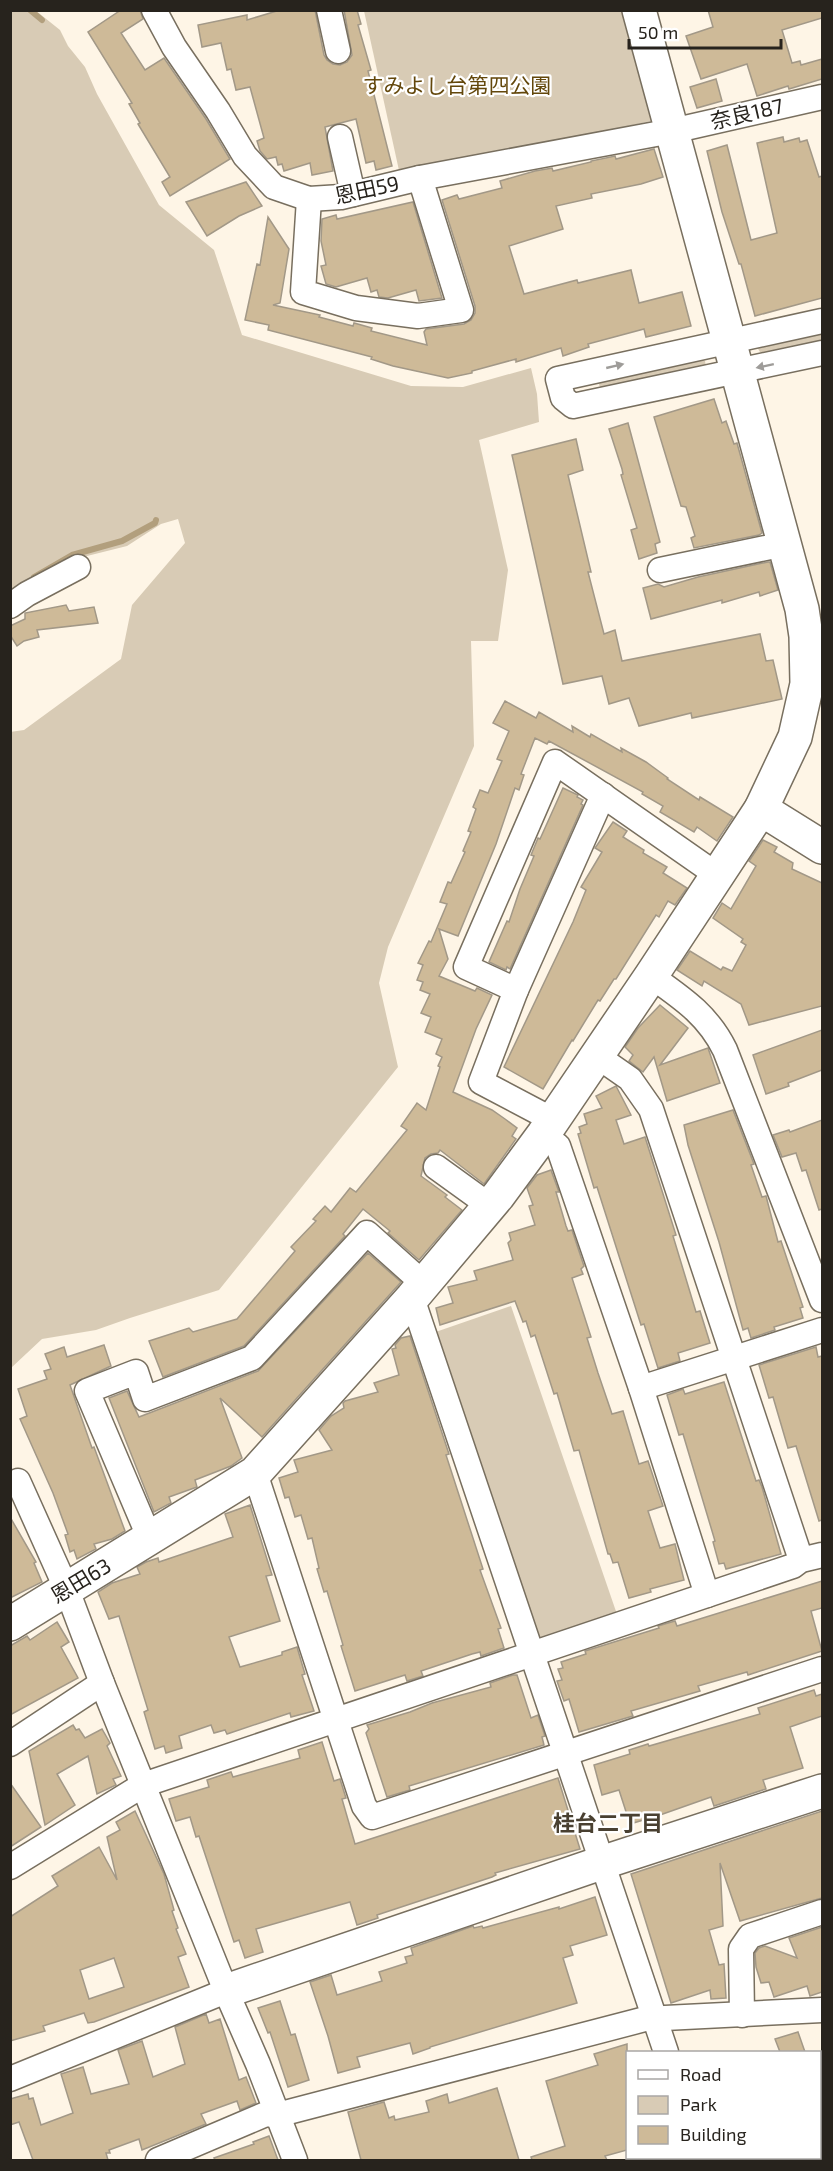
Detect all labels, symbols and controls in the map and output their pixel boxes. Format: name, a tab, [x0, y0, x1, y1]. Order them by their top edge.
scale bar	[629, 12, 780, 50]
text: 50 m	[638, 21, 678, 43]
park label: すみよし台第四公園	[363, 72, 552, 97]
street label: 奈良187	[708, 92, 786, 133]
street label: 恩田59	[332, 170, 401, 208]
one-way arrow	[606, 361, 624, 371]
one-way arrow	[756, 361, 775, 371]
street label: 恩田63	[46, 1552, 115, 1607]
district label: 桂台二丁目	[553, 1809, 663, 1835]
legend	[626, 2051, 821, 2159]
text: Road	[680, 2063, 721, 2085]
text: Park	[680, 2093, 717, 2115]
text: Building	[680, 2123, 747, 2145]

